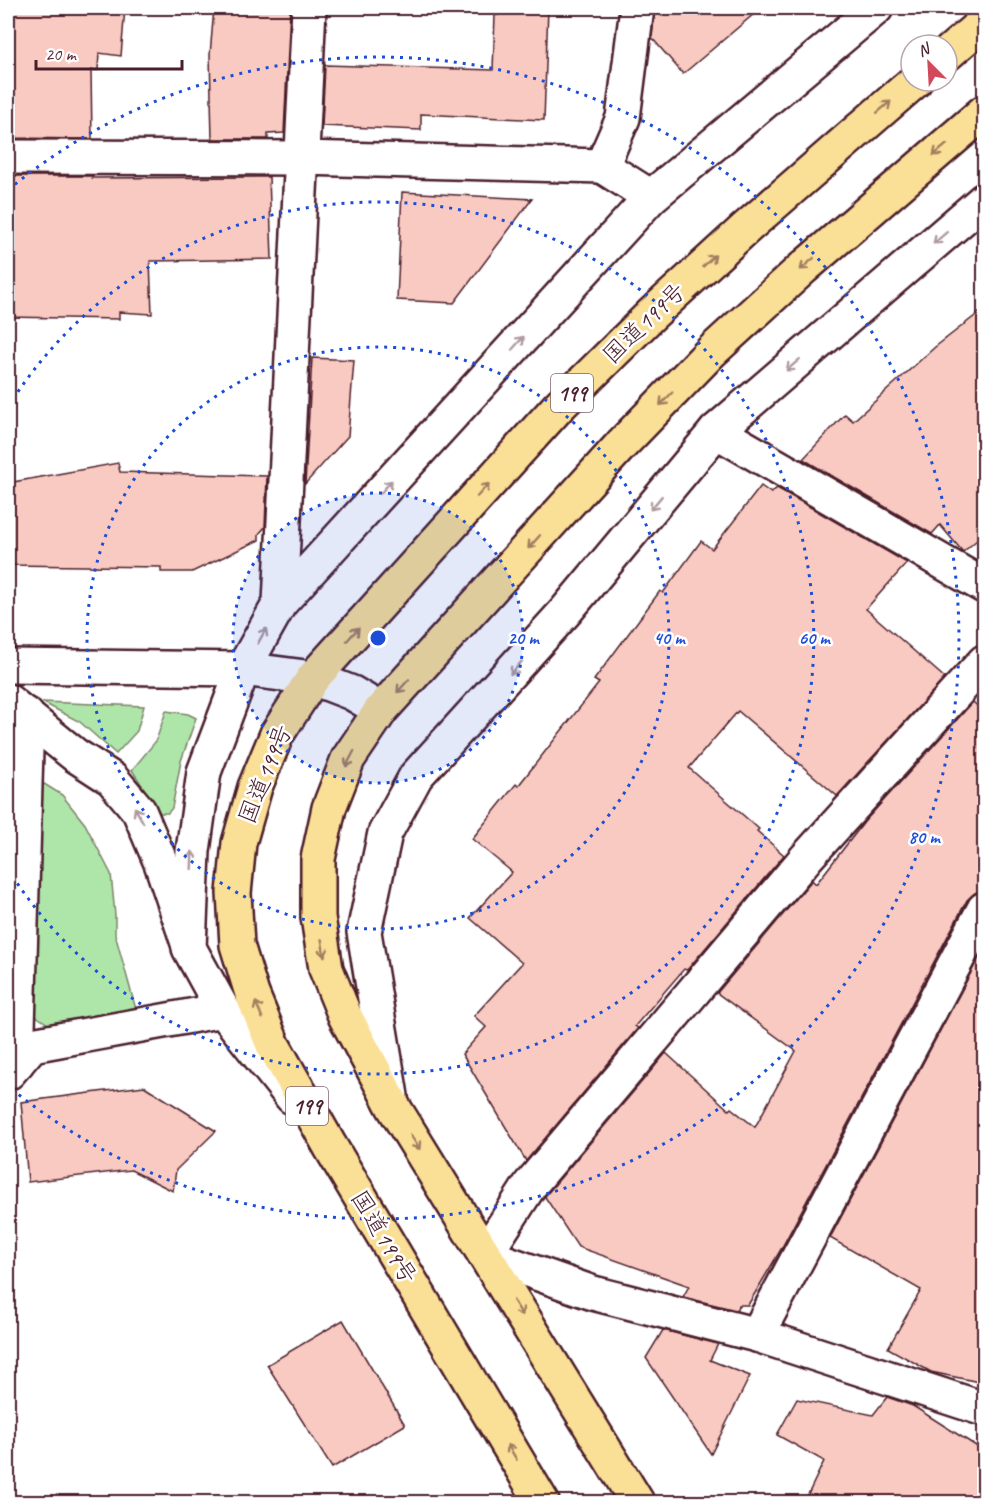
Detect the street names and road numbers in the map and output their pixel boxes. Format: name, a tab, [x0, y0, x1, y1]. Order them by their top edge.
street label: 国道199号	[596, 276, 692, 370]
road number: 199	[551, 374, 593, 412]
street label: 国道199号	[232, 720, 298, 828]
road number: 199	[286, 1087, 328, 1125]
street label: 国道199号	[344, 1185, 424, 1289]

